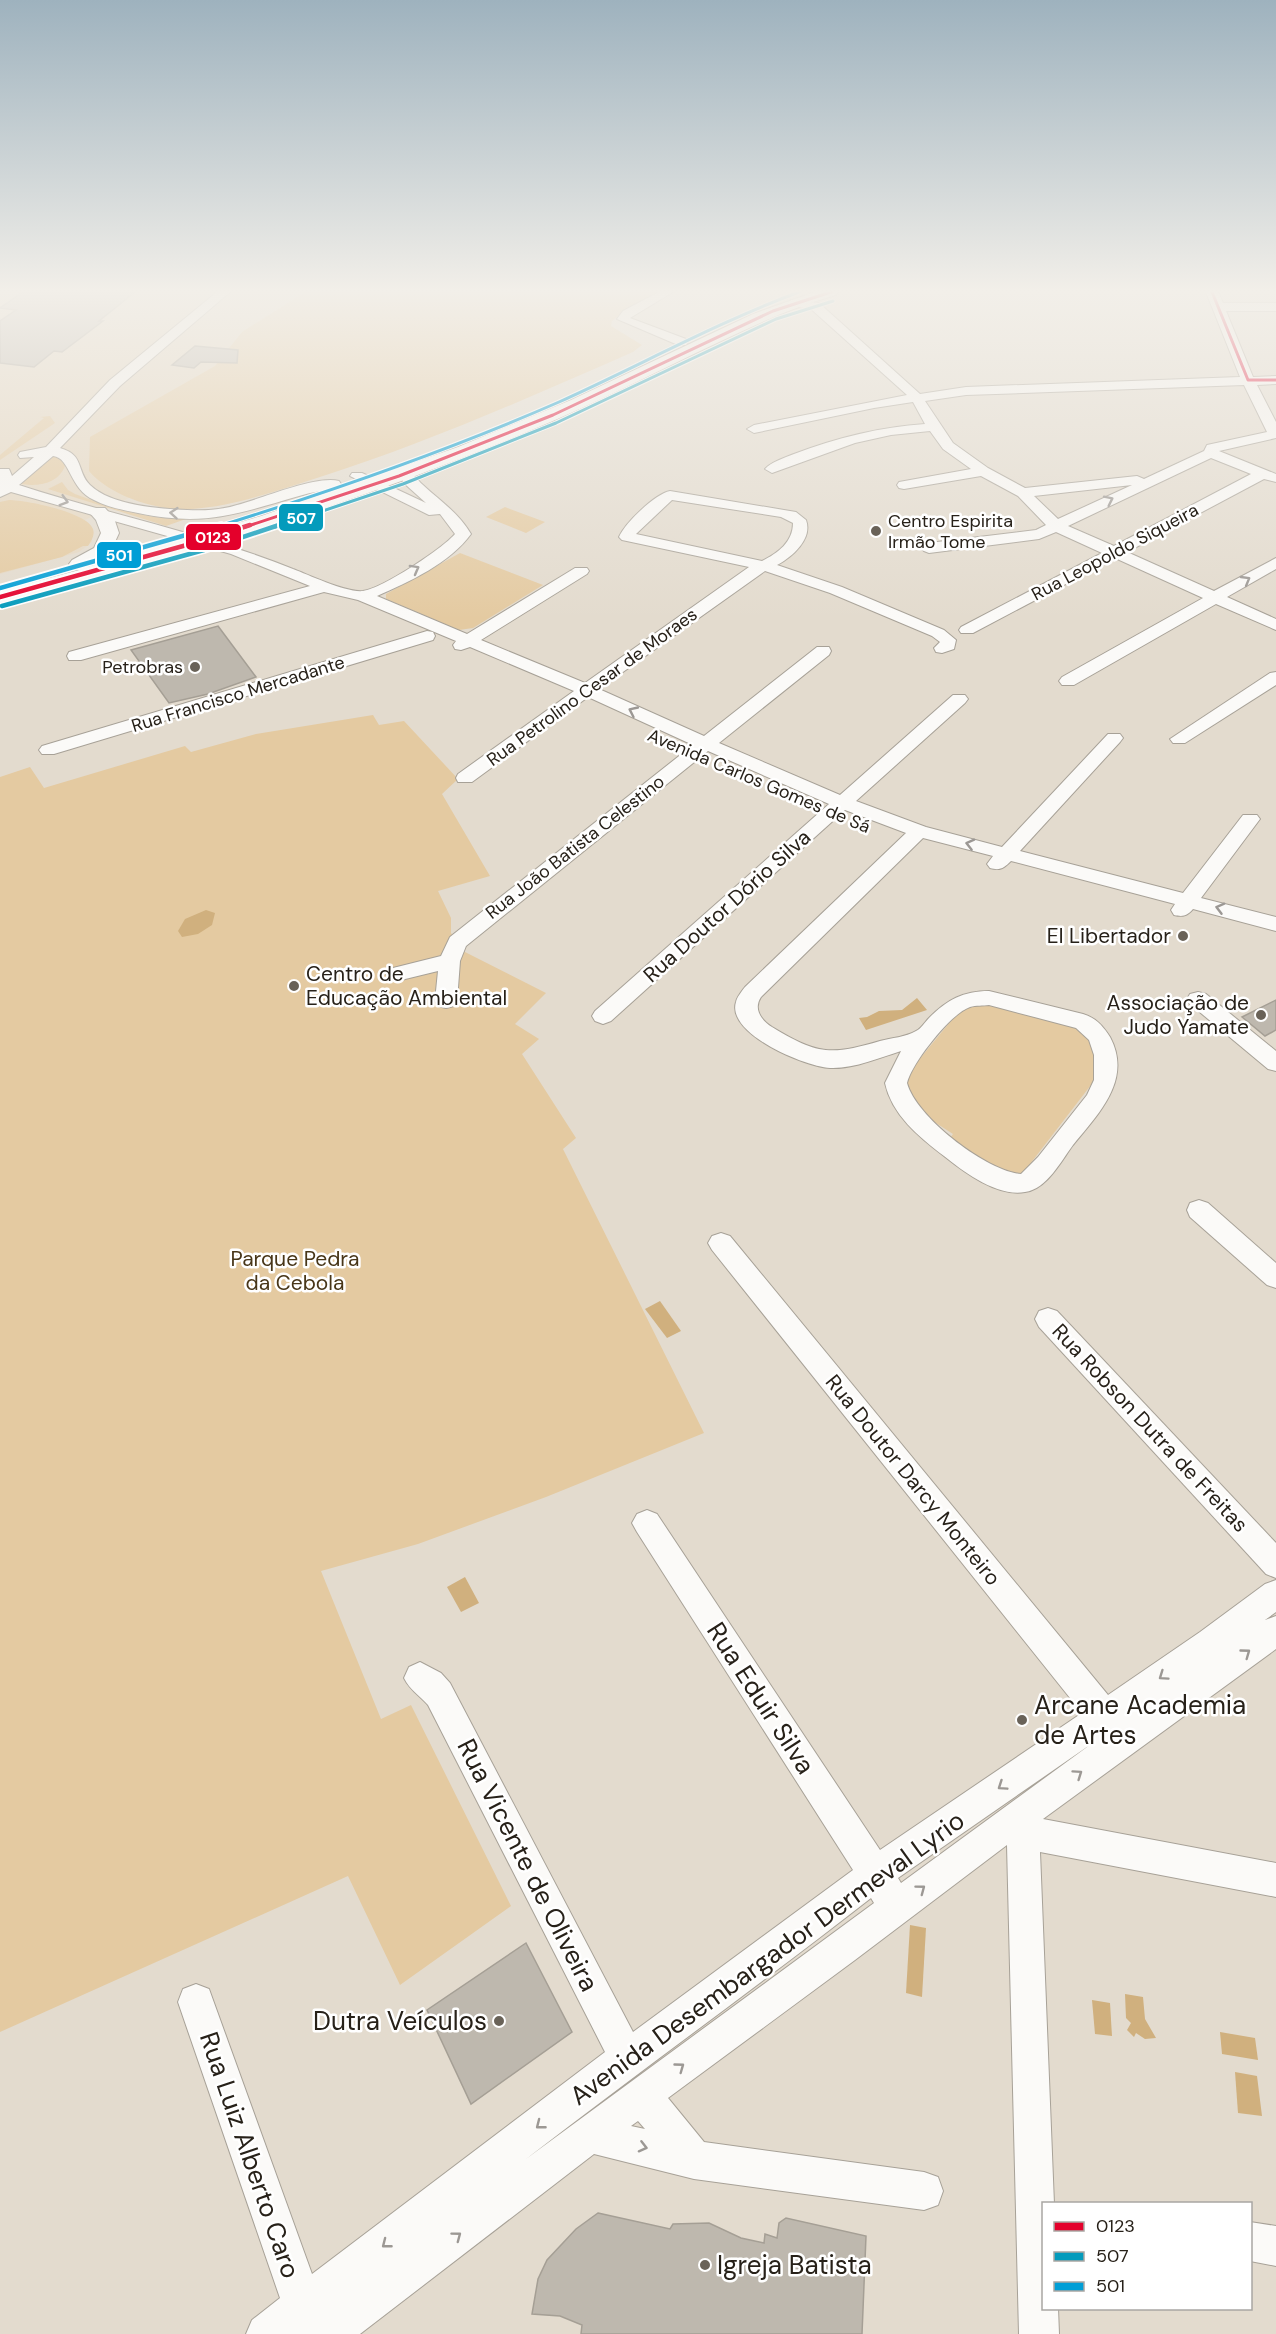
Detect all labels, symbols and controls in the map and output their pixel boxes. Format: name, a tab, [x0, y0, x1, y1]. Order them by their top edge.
one-way arrow	[58, 494, 69, 506]
one-way arrow	[1103, 496, 1114, 508]
street label: Rua Leopoldo Siqueira	[1027, 498, 1203, 606]
line badge: 507	[278, 503, 324, 532]
one-way arrow	[170, 507, 179, 520]
text: 507	[286, 508, 316, 529]
place label: Centro Espirita Irmão Tome	[888, 509, 1013, 554]
line badge: 0123	[185, 523, 242, 551]
marker: Centro Espirita Irmão Tome	[869, 524, 883, 538]
text: 0123	[195, 527, 231, 548]
line badge: 501	[96, 541, 142, 569]
text: 501	[105, 545, 133, 566]
one-way arrow	[409, 565, 419, 576]
one-way arrow	[1239, 576, 1250, 588]
street label: Rua Petrolino Cesar de Moraes	[482, 602, 702, 772]
street label: Rua Francisco Mercadante	[129, 650, 347, 738]
place label: Petrobras	[102, 655, 183, 679]
marker: Petrobras	[188, 660, 202, 674]
one-way arrow	[628, 706, 639, 718]
street label: Avenida Carlos Gomes de Sá	[644, 723, 874, 839]
street label: Rua João Batista Celestino	[481, 770, 669, 924]
street label: Rua Doutor Dório Silva	[637, 823, 817, 989]
one-way arrow	[965, 839, 975, 852]
one-way arrow	[1215, 903, 1225, 915]
place label: El Libertador	[1047, 922, 1171, 950]
marker: El Libertador	[1176, 929, 1190, 943]
place label: Centro de Educação Ambiental	[306, 960, 507, 1012]
marker: Centro de Educação Ambiental	[287, 979, 301, 993]
place label: Associação de Judo Yamate	[1106, 989, 1249, 1041]
marker: Associação de Judo Yamate	[1254, 1008, 1268, 1022]
park label: Parque Pedra da Cebola	[230, 1245, 360, 1297]
street label: Rua Robson Dutra de Freitas	[1046, 1318, 1254, 1538]
street label: Rua Doutor Darcy Monteiro	[819, 1369, 1007, 1591]
street label: Rua Eduir Silva	[699, 1616, 823, 1780]
one-way arrow	[1240, 1650, 1251, 1661]
one-way arrow	[1158, 1669, 1169, 1680]
place label: Arcane Academia de Artes	[1034, 1688, 1246, 1752]
marker: Arcane Academia de Artes	[1015, 1713, 1029, 1727]
street label: Rua Vicente de Oliveira	[449, 1733, 607, 1997]
one-way arrow	[1072, 1770, 1083, 1781]
one-way arrow	[998, 1779, 1008, 1791]
street label: Avenida Desembargador Dermeval Lyrio	[563, 1803, 971, 2113]
one-way arrow	[914, 1885, 925, 1896]
place label: Dutra Veículos	[313, 2004, 487, 2038]
marker: Dutra Veículos	[492, 2014, 506, 2028]
street label: Rua Luiz Alberto Caro	[192, 2027, 308, 2283]
one-way arrow	[673, 2063, 684, 2074]
one-way arrow	[536, 2118, 547, 2129]
one-way arrow	[638, 2140, 648, 2153]
legend	[1042, 2202, 1252, 2310]
text: 0123	[1096, 2214, 1135, 2238]
one-way arrow	[451, 2232, 462, 2243]
one-way arrow	[381, 2237, 392, 2248]
text: 507	[1096, 2244, 1129, 2268]
place label: Igreja Batista	[717, 2248, 872, 2282]
marker: Igreja Batista	[698, 2258, 712, 2272]
text: 501	[1096, 2274, 1125, 2298]

